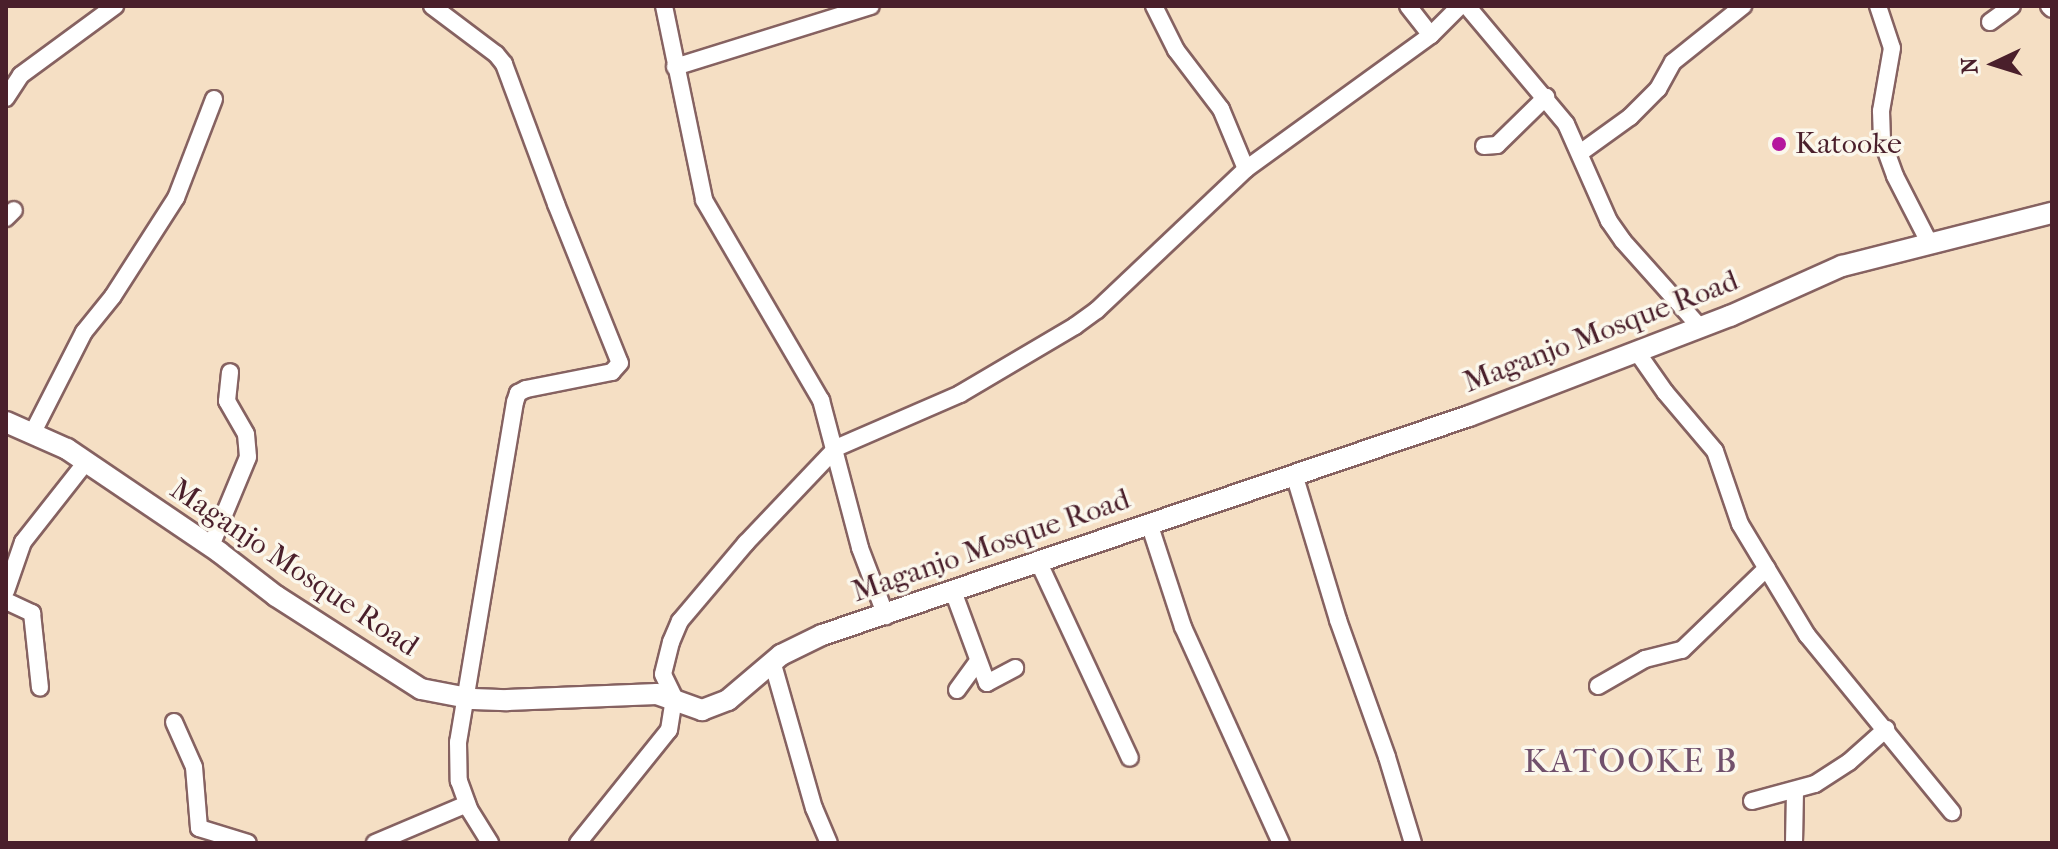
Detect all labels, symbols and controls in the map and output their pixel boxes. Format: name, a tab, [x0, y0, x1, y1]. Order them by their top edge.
north arrow	[1954, 24, 2034, 104]
text: N	[1957, 56, 1984, 75]
place label: Katooke	[1795, 126, 1902, 162]
marker: Katooke	[1770, 135, 1788, 153]
street label: Maganjo Mosque Road	[1458, 263, 1744, 401]
street label: Maganjo Mosque Road	[163, 472, 425, 664]
street label: Maganjo Mosque Road	[847, 482, 1135, 610]
district label: KATOOKE B	[1523, 742, 1739, 782]

